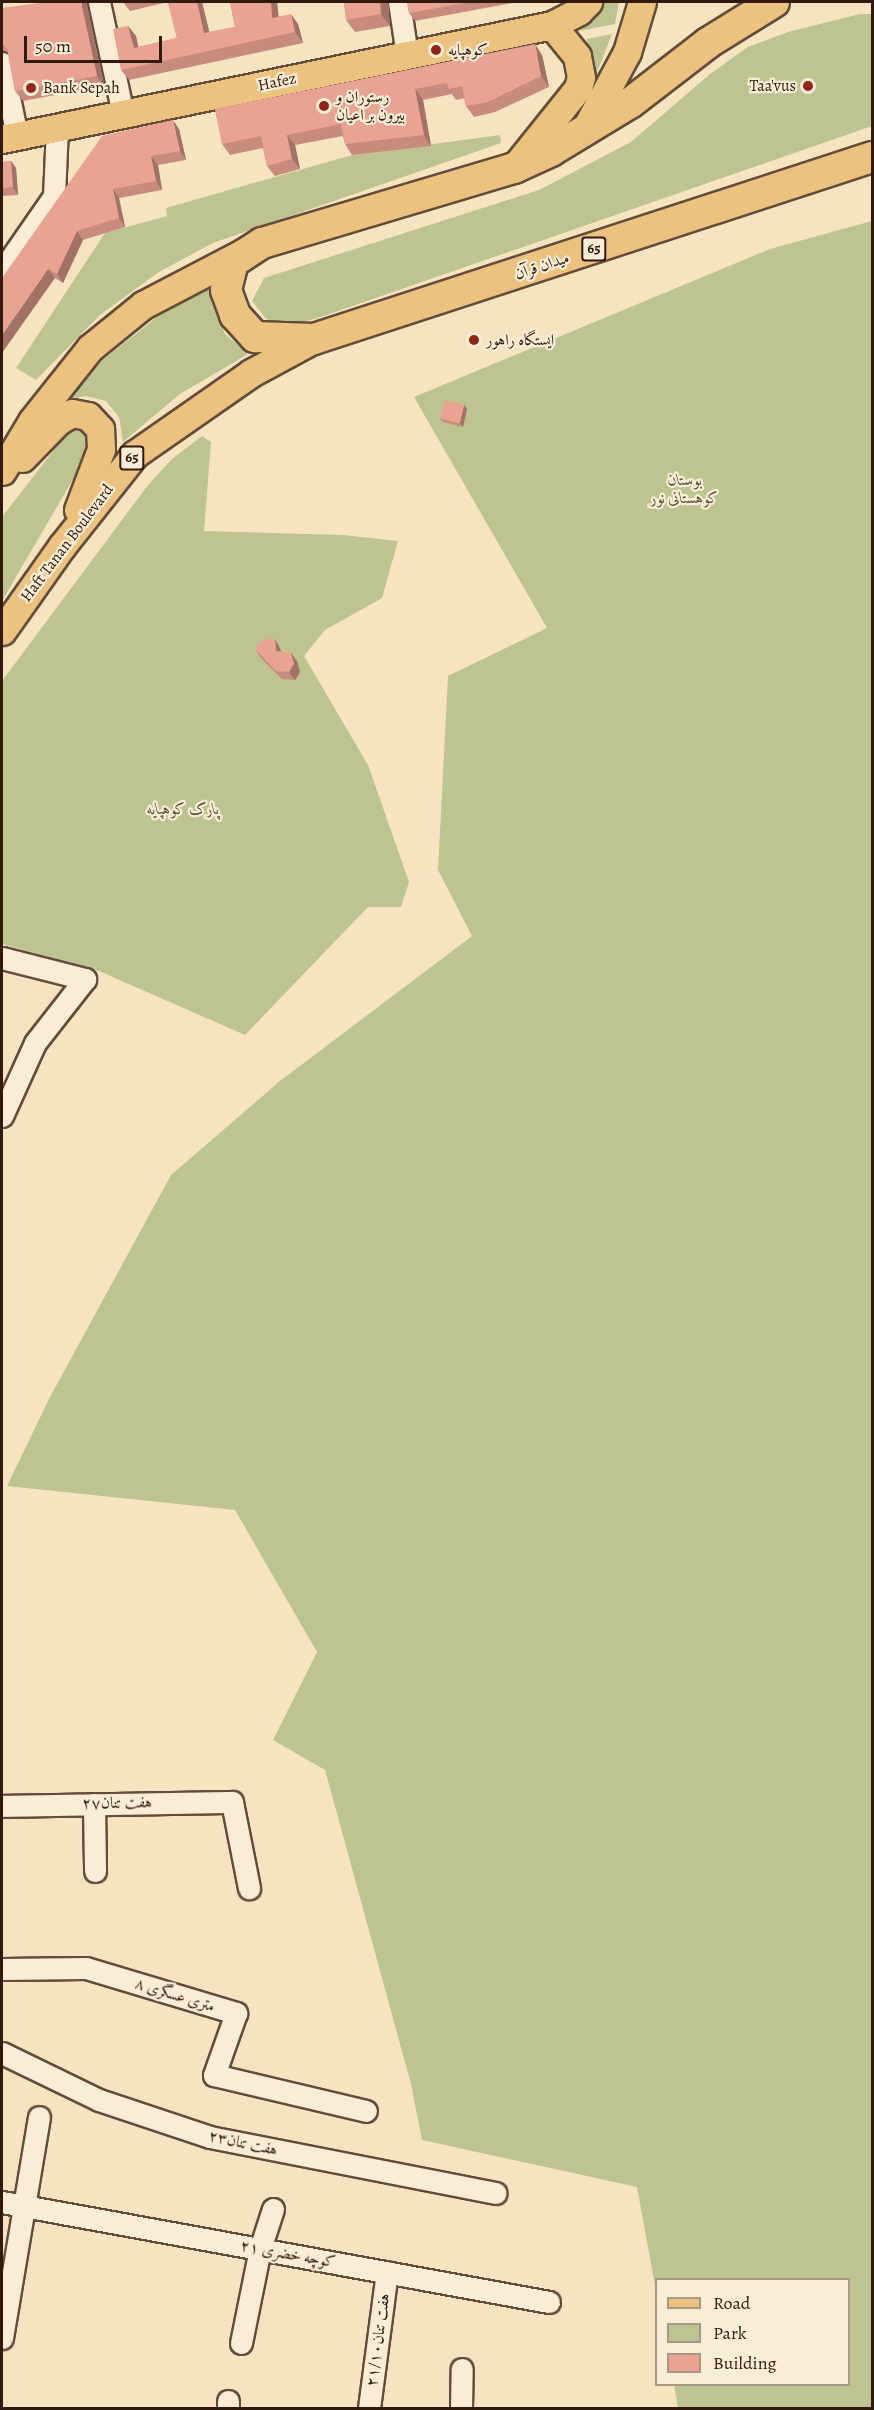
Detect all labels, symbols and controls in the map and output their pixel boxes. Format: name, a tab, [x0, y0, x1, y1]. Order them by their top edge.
scale bar	[27, 24, 165, 62]
text: 50 m	[35, 34, 71, 58]
place label: کوهپایه	[448, 40, 488, 60]
marker: کوهپایه	[429, 43, 443, 57]
street label: Hafez	[256, 69, 298, 95]
place label: Taa'vus	[749, 76, 796, 96]
place label: Bank Sepah	[43, 78, 120, 98]
marker: Taa'vus	[801, 79, 815, 93]
marker: Bank Sepah	[24, 81, 38, 95]
place label: رستوران و بیرون بر اعيان	[336, 87, 405, 125]
marker: رستوران و بیرون بر اعيان	[317, 99, 331, 113]
road number: 65	[580, 237, 608, 261]
street label: میدان قرآن	[512, 248, 572, 284]
place label: ایستگاه راهور	[486, 330, 554, 350]
marker: ایستگاه راهور	[467, 333, 481, 347]
road number: 65	[118, 446, 146, 470]
park label: بوستان کوهستانی نور	[650, 470, 720, 508]
street label: Haft Tanan Boulevard	[17, 480, 117, 606]
park label: پارک کوهپایه	[147, 799, 219, 819]
street label: هفت تنان۲۷	[82, 1793, 152, 1813]
street label: ۸ متری عسگری	[133, 1974, 217, 2016]
street label: هفت تنان۲۳	[207, 2126, 279, 2160]
street label: کوچه خضری ۲۱	[239, 2236, 337, 2272]
legend	[655, 2278, 850, 2386]
text: Road	[713, 2291, 750, 2315]
street label: ۲۱/۱۰هفت تنان	[362, 2292, 394, 2388]
text: Park	[713, 2321, 747, 2345]
text: Building	[713, 2351, 777, 2375]

